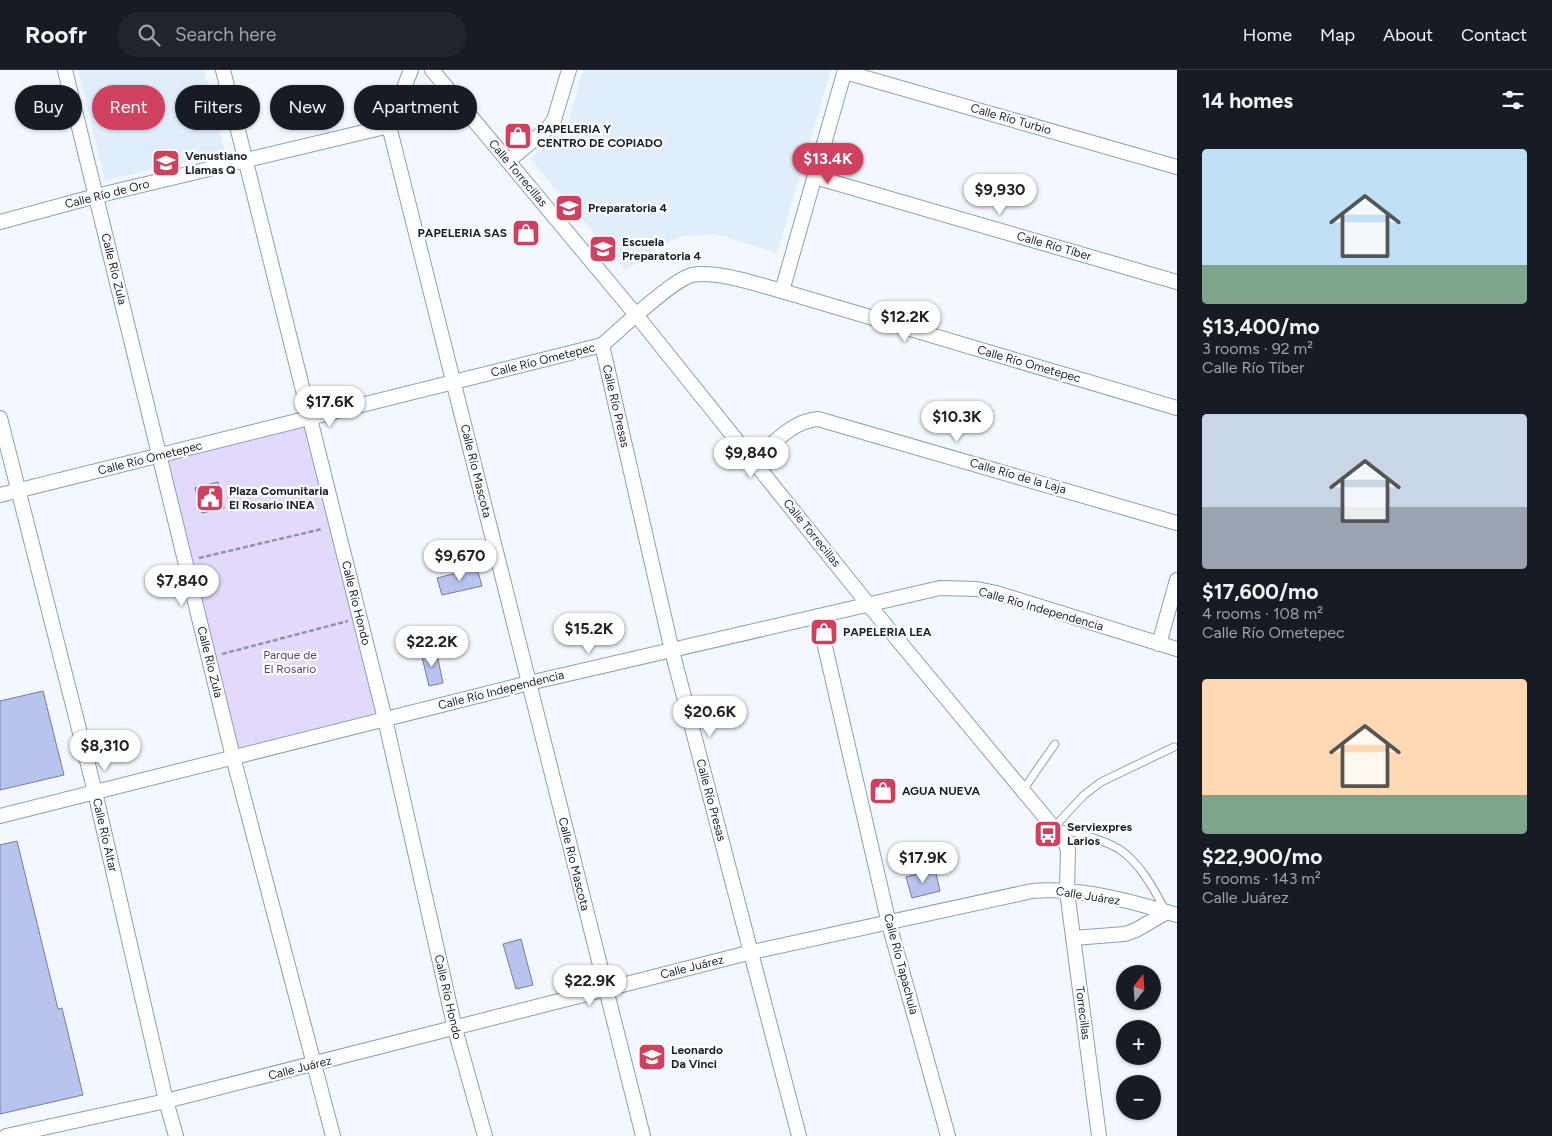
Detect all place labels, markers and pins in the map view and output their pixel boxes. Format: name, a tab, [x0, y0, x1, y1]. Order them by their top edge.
shop icon: PAPELERIA Y CENTRO DE COPIADO	[503, 121, 533, 151]
place label: PAPELERIA Y CENTRO DE COPIADO	[537, 122, 663, 150]
pin: $13.4K	[787, 142, 869, 185]
school or university icon: Venustiano Llamas Q	[151, 148, 181, 178]
place label: Venustiano Llamas Q	[185, 149, 247, 177]
pin: $9,930	[959, 174, 1041, 216]
school or university icon: Preparatoria 4	[554, 193, 584, 223]
place label: Preparatoria 4	[588, 201, 668, 215]
shop icon: PAPELERIA SAS	[511, 218, 541, 248]
place label: PAPELERIA SAS	[418, 226, 507, 240]
school or university icon: Escuela Preparatoria 4	[588, 234, 618, 264]
place label: Escuela Preparatoria 4	[622, 235, 702, 263]
pin: $12.2K	[864, 300, 946, 343]
pin: $17.6K	[289, 386, 371, 428]
pin: $10.3K	[916, 400, 998, 443]
pin: $9,840	[710, 436, 792, 479]
public building icon: Plaza Comunitaria El Rosario INEA	[195, 483, 225, 513]
place label: Plaza Comunitaria El Rosario INEA	[229, 484, 329, 512]
pin: $9,670	[419, 540, 501, 582]
pin: $7,840	[141, 564, 223, 607]
pin: $15.2K	[548, 612, 630, 655]
shop icon: PAPELERIA LEA	[809, 617, 839, 647]
place label: PAPELERIA LEA	[843, 625, 932, 639]
pin: $22.2K	[391, 626, 473, 668]
pin: $20.6K	[669, 696, 751, 738]
pin: $8,310	[64, 730, 146, 772]
shop icon: AGUA NUEVA	[868, 776, 898, 806]
place label: AGUA NUEVA	[902, 784, 980, 798]
bus stop icon: Serviexpres Larios	[1033, 819, 1063, 849]
place label: Serviexpres Larios	[1067, 820, 1133, 848]
pin: $17.9K	[882, 842, 964, 884]
pin: $22.9K	[549, 964, 631, 1007]
school or university icon: Leonardo Da Vinci	[637, 1042, 667, 1072]
place label: Leonardo Da Vinci	[671, 1043, 723, 1071]

